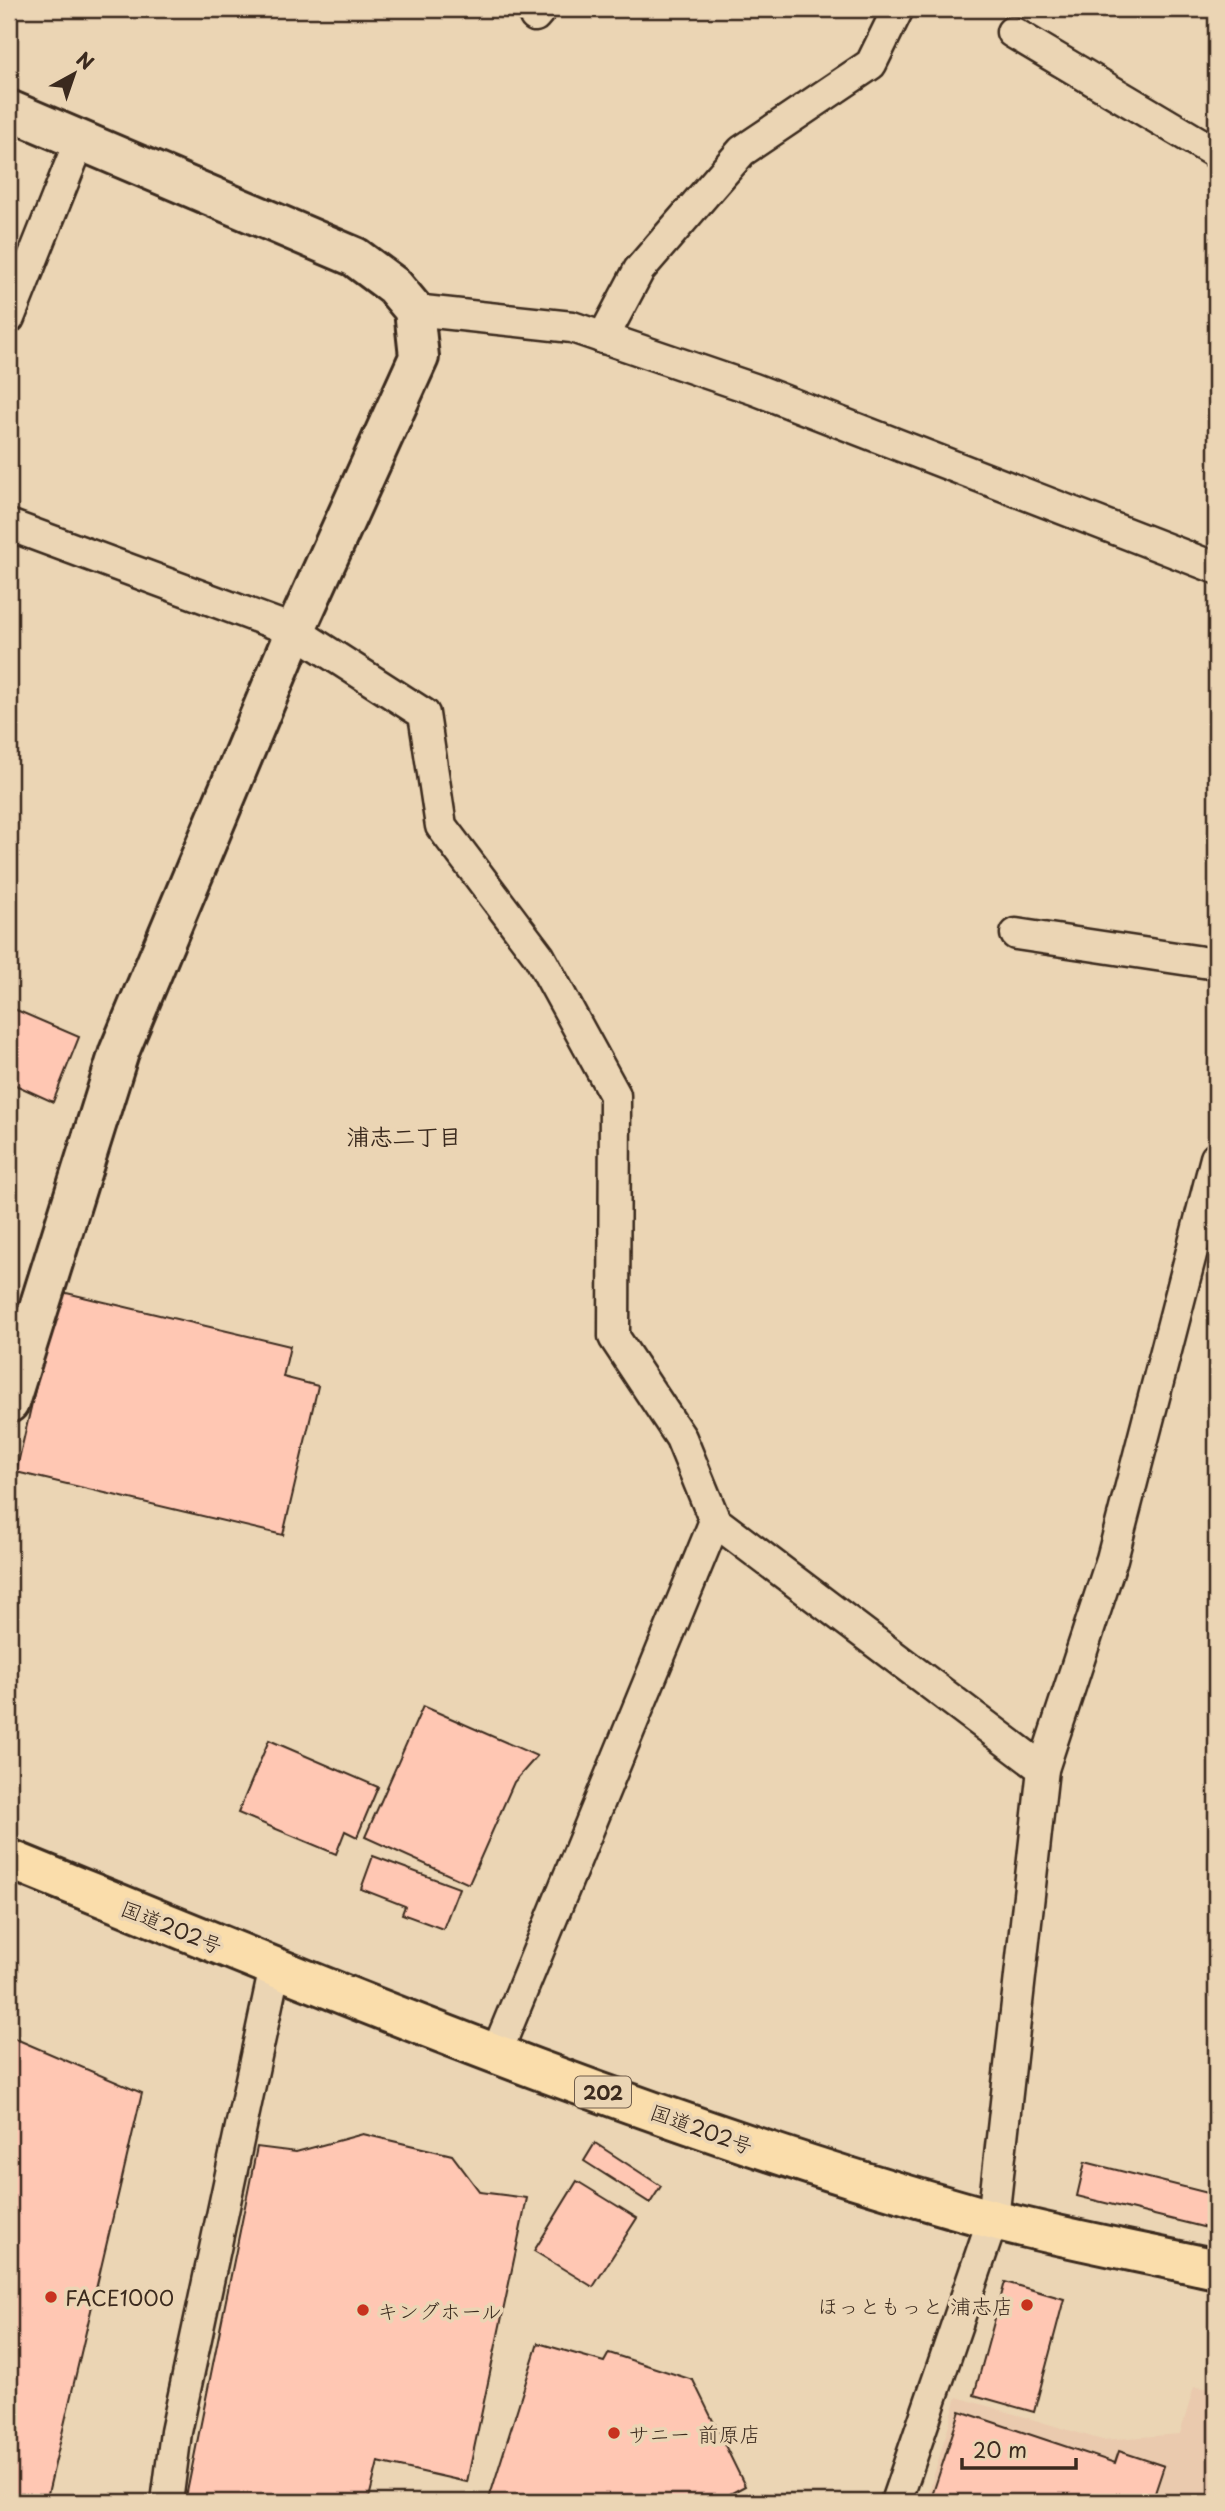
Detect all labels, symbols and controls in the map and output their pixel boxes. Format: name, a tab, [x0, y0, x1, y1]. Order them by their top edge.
north arrow	[38, 38, 108, 108]
text: N	[71, 45, 100, 76]
district label: 浦志二丁目	[347, 1118, 462, 1153]
street label: 国道202号	[116, 1891, 228, 1961]
road number: 202	[575, 2076, 631, 2108]
street label: 国道202号	[646, 2095, 758, 2161]
place label: FACE1000	[65, 2281, 174, 2313]
marker: FACE1000	[43, 2289, 59, 2305]
place label: ほっともっと 浦志店	[817, 2289, 1013, 2321]
place label: キングホール	[377, 2294, 502, 2326]
marker: ほっともっと 浦志店	[1019, 2297, 1035, 2313]
marker: キングホール	[355, 2302, 371, 2318]
place label: サニー 前原店	[628, 2417, 760, 2449]
marker: サニー 前原店	[606, 2425, 622, 2441]
scale bar	[962, 2427, 1076, 2471]
text: 20 m	[973, 2433, 1027, 2465]

